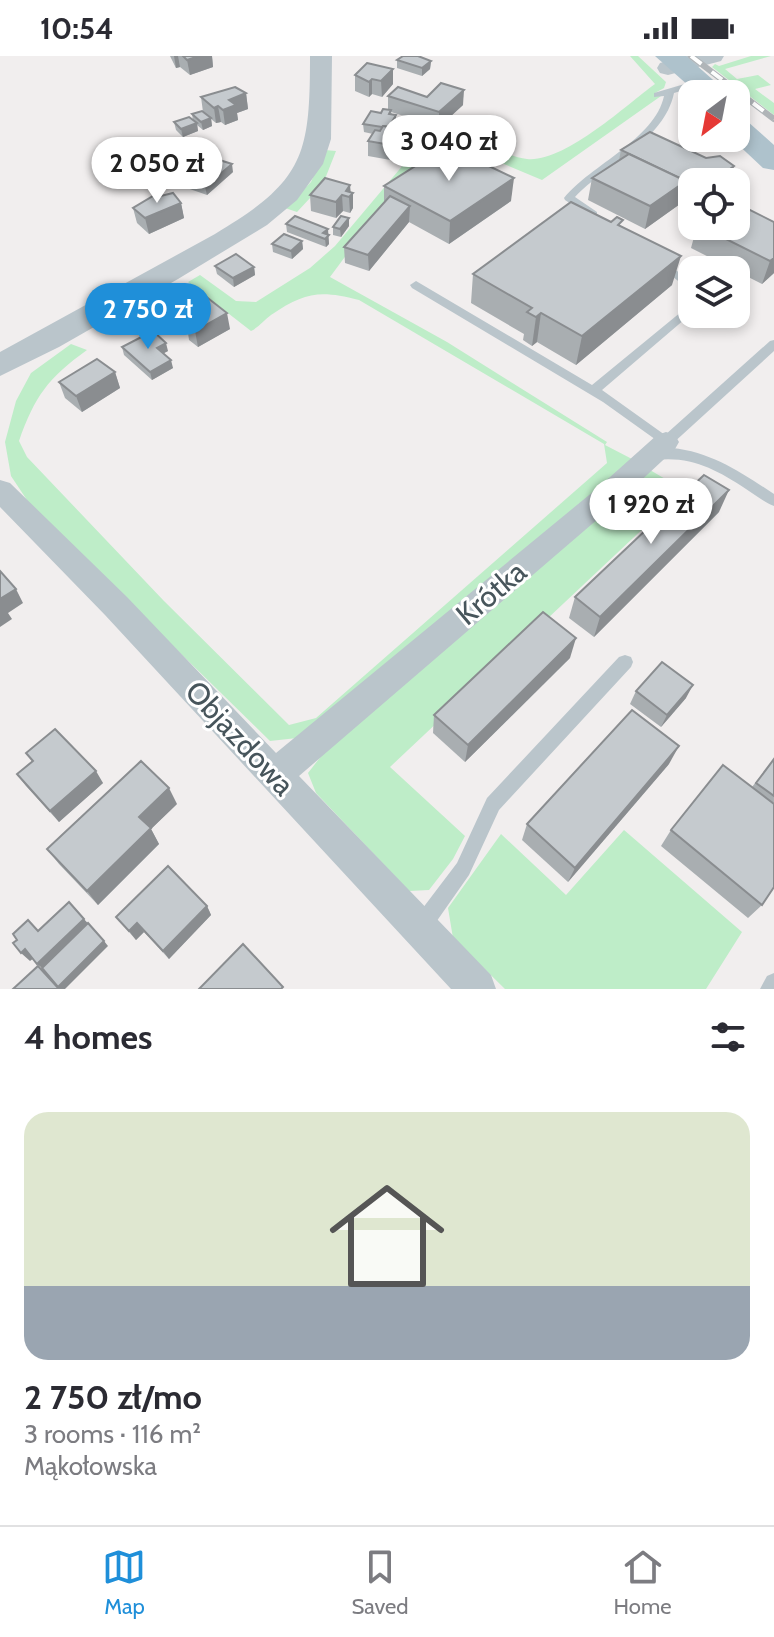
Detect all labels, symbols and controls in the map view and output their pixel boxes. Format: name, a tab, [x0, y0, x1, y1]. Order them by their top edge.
text: 10:54	[40, 10, 114, 47]
north arrow	[678, 80, 750, 152]
map controls	[678, 80, 750, 328]
pin: 3 040 zł	[366, 115, 532, 183]
text: 3 040 zł	[400, 125, 498, 157]
pin: 2 050 zł	[74, 137, 240, 205]
text: 2 050 zł	[109, 147, 205, 179]
button: locate	[678, 168, 750, 240]
button: layers	[678, 256, 750, 328]
pin: 2 750 zł	[65, 283, 231, 351]
text: 2 750 zł	[103, 293, 193, 325]
pin: 1 920 zł	[568, 478, 734, 546]
text: 1 920 zł	[608, 488, 694, 520]
street label: Krótka	[448, 553, 534, 633]
street label: Objazdowa	[178, 673, 303, 803]
icon: filters	[706, 1015, 750, 1059]
text: 4 homes	[24, 1016, 152, 1058]
icon: home	[315, 1164, 459, 1308]
text: 2 750 zł/mo	[24, 1376, 202, 1418]
text: 3 rooms · 116 m²	[24, 1418, 201, 1450]
text: Mąkołowska	[24, 1450, 157, 1482]
tab: Map	[102, 1545, 146, 1620]
tab: Saved	[351, 1545, 409, 1620]
tab: Home	[614, 1545, 671, 1620]

